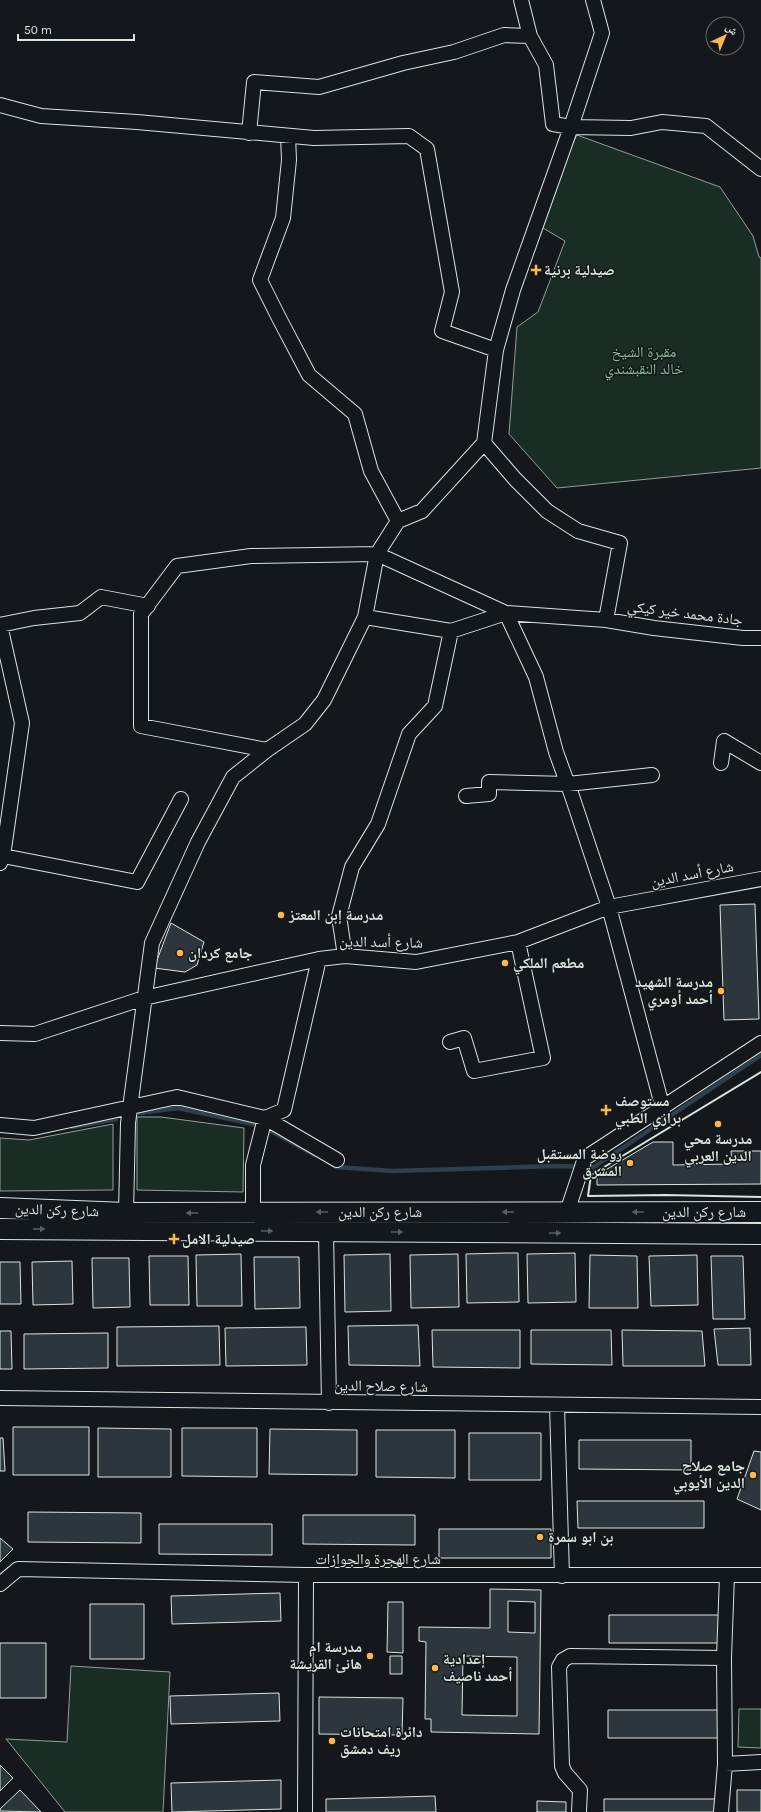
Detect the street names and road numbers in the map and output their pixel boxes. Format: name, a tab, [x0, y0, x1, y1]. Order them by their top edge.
street label: جادة محمد خير كيكي	[626, 597, 744, 632]
street label: شارع أسد الدين	[649, 857, 735, 892]
street label: شارع أسد الدين	[339, 932, 423, 953]
street label: شارع ركن الدين	[15, 1200, 100, 1221]
street label: شارع ركن الدين	[338, 1203, 422, 1222]
street label: شارع ركن الدين	[662, 1203, 746, 1222]
street label: شارع صلاح الدين	[334, 1376, 428, 1397]
street label: شارع الهجرة والجوازات	[315, 1550, 441, 1569]

